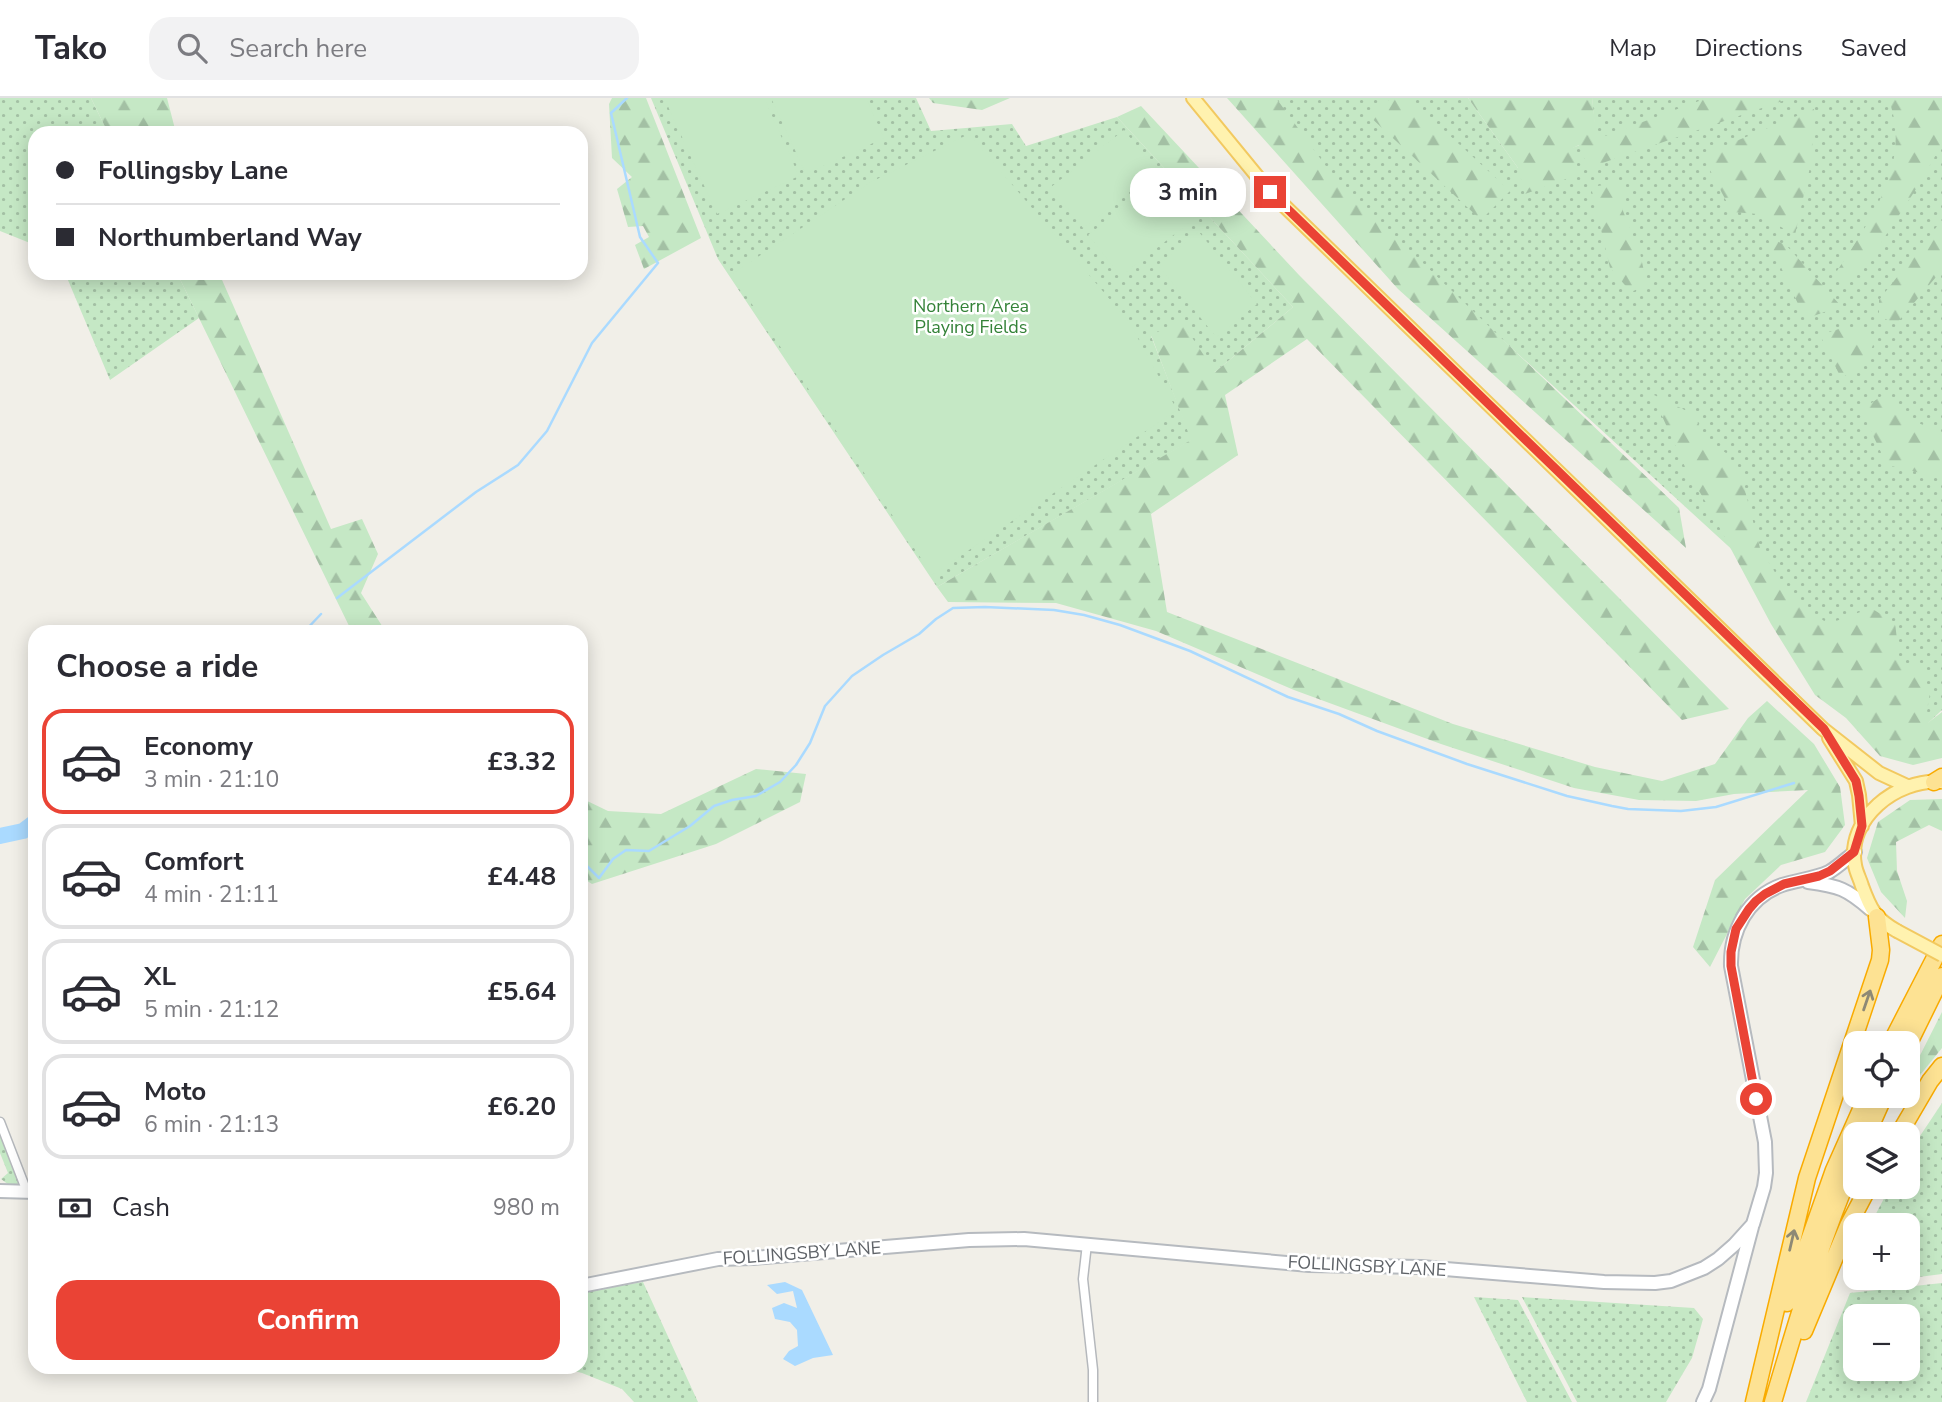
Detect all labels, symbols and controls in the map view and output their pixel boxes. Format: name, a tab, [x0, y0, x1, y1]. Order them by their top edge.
search box	[149, 17, 639, 80]
text: Tako	[35, 26, 107, 71]
icon: search	[173, 29, 211, 67]
text: Search here	[229, 31, 367, 66]
text: Map	[1609, 32, 1656, 64]
text: Directions	[1694, 32, 1803, 64]
text: Saved	[1841, 32, 1907, 64]
text: Follingsby Lane	[98, 153, 288, 188]
callout: 3 min	[1130, 168, 1246, 217]
route end	[1254, 176, 1286, 208]
text: 3 min	[1158, 177, 1218, 208]
text: Northumberland Way	[98, 220, 362, 255]
park label: Northern Area Playing Fields	[913, 294, 1029, 339]
text: Choose a ride	[56, 645, 258, 688]
text: Economy	[144, 729, 253, 764]
icon: car	[60, 730, 123, 793]
text: £3.32	[487, 744, 556, 779]
text: 3 min · 21:10	[144, 764, 279, 795]
text: Comfort	[144, 844, 244, 879]
icon: car	[60, 845, 123, 908]
text: £4.48	[487, 859, 556, 894]
text: 4 min · 21:11	[144, 879, 279, 910]
text: XL	[144, 959, 176, 994]
icon: car	[60, 960, 123, 1023]
text: £5.64	[487, 974, 556, 1009]
one-way arrow	[1861, 989, 1874, 1011]
text: 5 min · 21:12	[144, 994, 279, 1025]
map controls	[1843, 1031, 1920, 1381]
button: locate	[1843, 1031, 1920, 1108]
text: Moto	[144, 1074, 206, 1109]
icon: car	[60, 1075, 123, 1138]
route start	[1740, 1083, 1772, 1115]
text: £6.20	[487, 1089, 556, 1124]
text: 6 min · 21:13	[144, 1109, 279, 1140]
button: layers	[1843, 1122, 1920, 1199]
icon: cash	[56, 1189, 94, 1227]
text: Cash	[112, 1190, 170, 1225]
text: 980 m	[493, 1192, 560, 1223]
button: +	[1843, 1213, 1920, 1290]
one-way arrow	[1786, 1229, 1799, 1252]
street label: FOLLINGSBY LANE	[722, 1235, 882, 1271]
street label: FOLLINGSBY LANE	[1287, 1250, 1447, 1282]
button: Confirm	[56, 1280, 560, 1360]
button: −	[1843, 1304, 1920, 1381]

